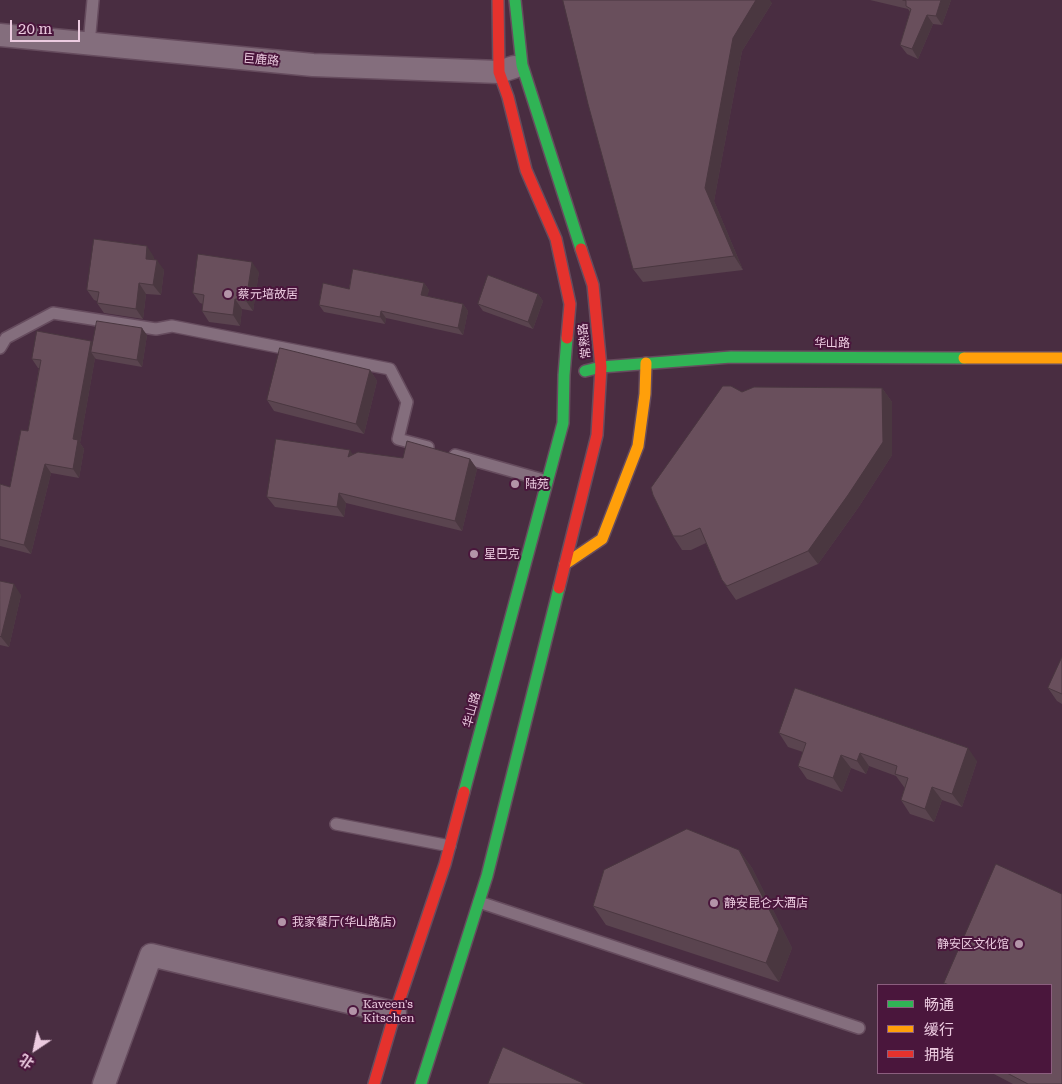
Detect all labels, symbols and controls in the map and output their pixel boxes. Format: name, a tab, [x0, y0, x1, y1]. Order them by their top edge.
scale bar	[12, 10, 82, 42]
text: 20 m	[18, 20, 52, 38]
street label: 巨鹿路	[242, 51, 280, 69]
place label: 蔡元培故居	[238, 287, 298, 301]
marker: 蔡元培故居	[222, 288, 234, 300]
street label: 常熟路	[576, 322, 594, 360]
street label: 华山路	[814, 336, 850, 350]
place label: 陆苑	[525, 477, 549, 491]
marker: 陆苑	[509, 478, 521, 490]
place label: 星巴克	[484, 547, 520, 561]
marker: 星巴克	[468, 548, 480, 560]
street label: 华山路	[460, 691, 484, 729]
place label: 静安昆仑大酒店	[724, 896, 808, 910]
marker: 静安昆仑大酒店	[708, 897, 720, 909]
place label: 我家餐厅(华山路店)	[292, 915, 396, 929]
marker: 我家餐厅(华山路店)	[276, 916, 288, 928]
place label: 静安区文化馆	[937, 937, 1009, 951]
marker: 静安区文化馆	[1013, 938, 1025, 950]
legend	[877, 984, 1052, 1074]
text: 畅通	[924, 996, 954, 1014]
place label: Kaveen's Kitschen	[363, 997, 414, 1025]
marker: Kaveen's Kitschen	[347, 1005, 359, 1017]
text: 缓行	[924, 1021, 954, 1039]
north arrow	[10, 1024, 60, 1074]
text: 拥堵	[924, 1046, 954, 1064]
text: 北	[16, 1051, 37, 1072]

